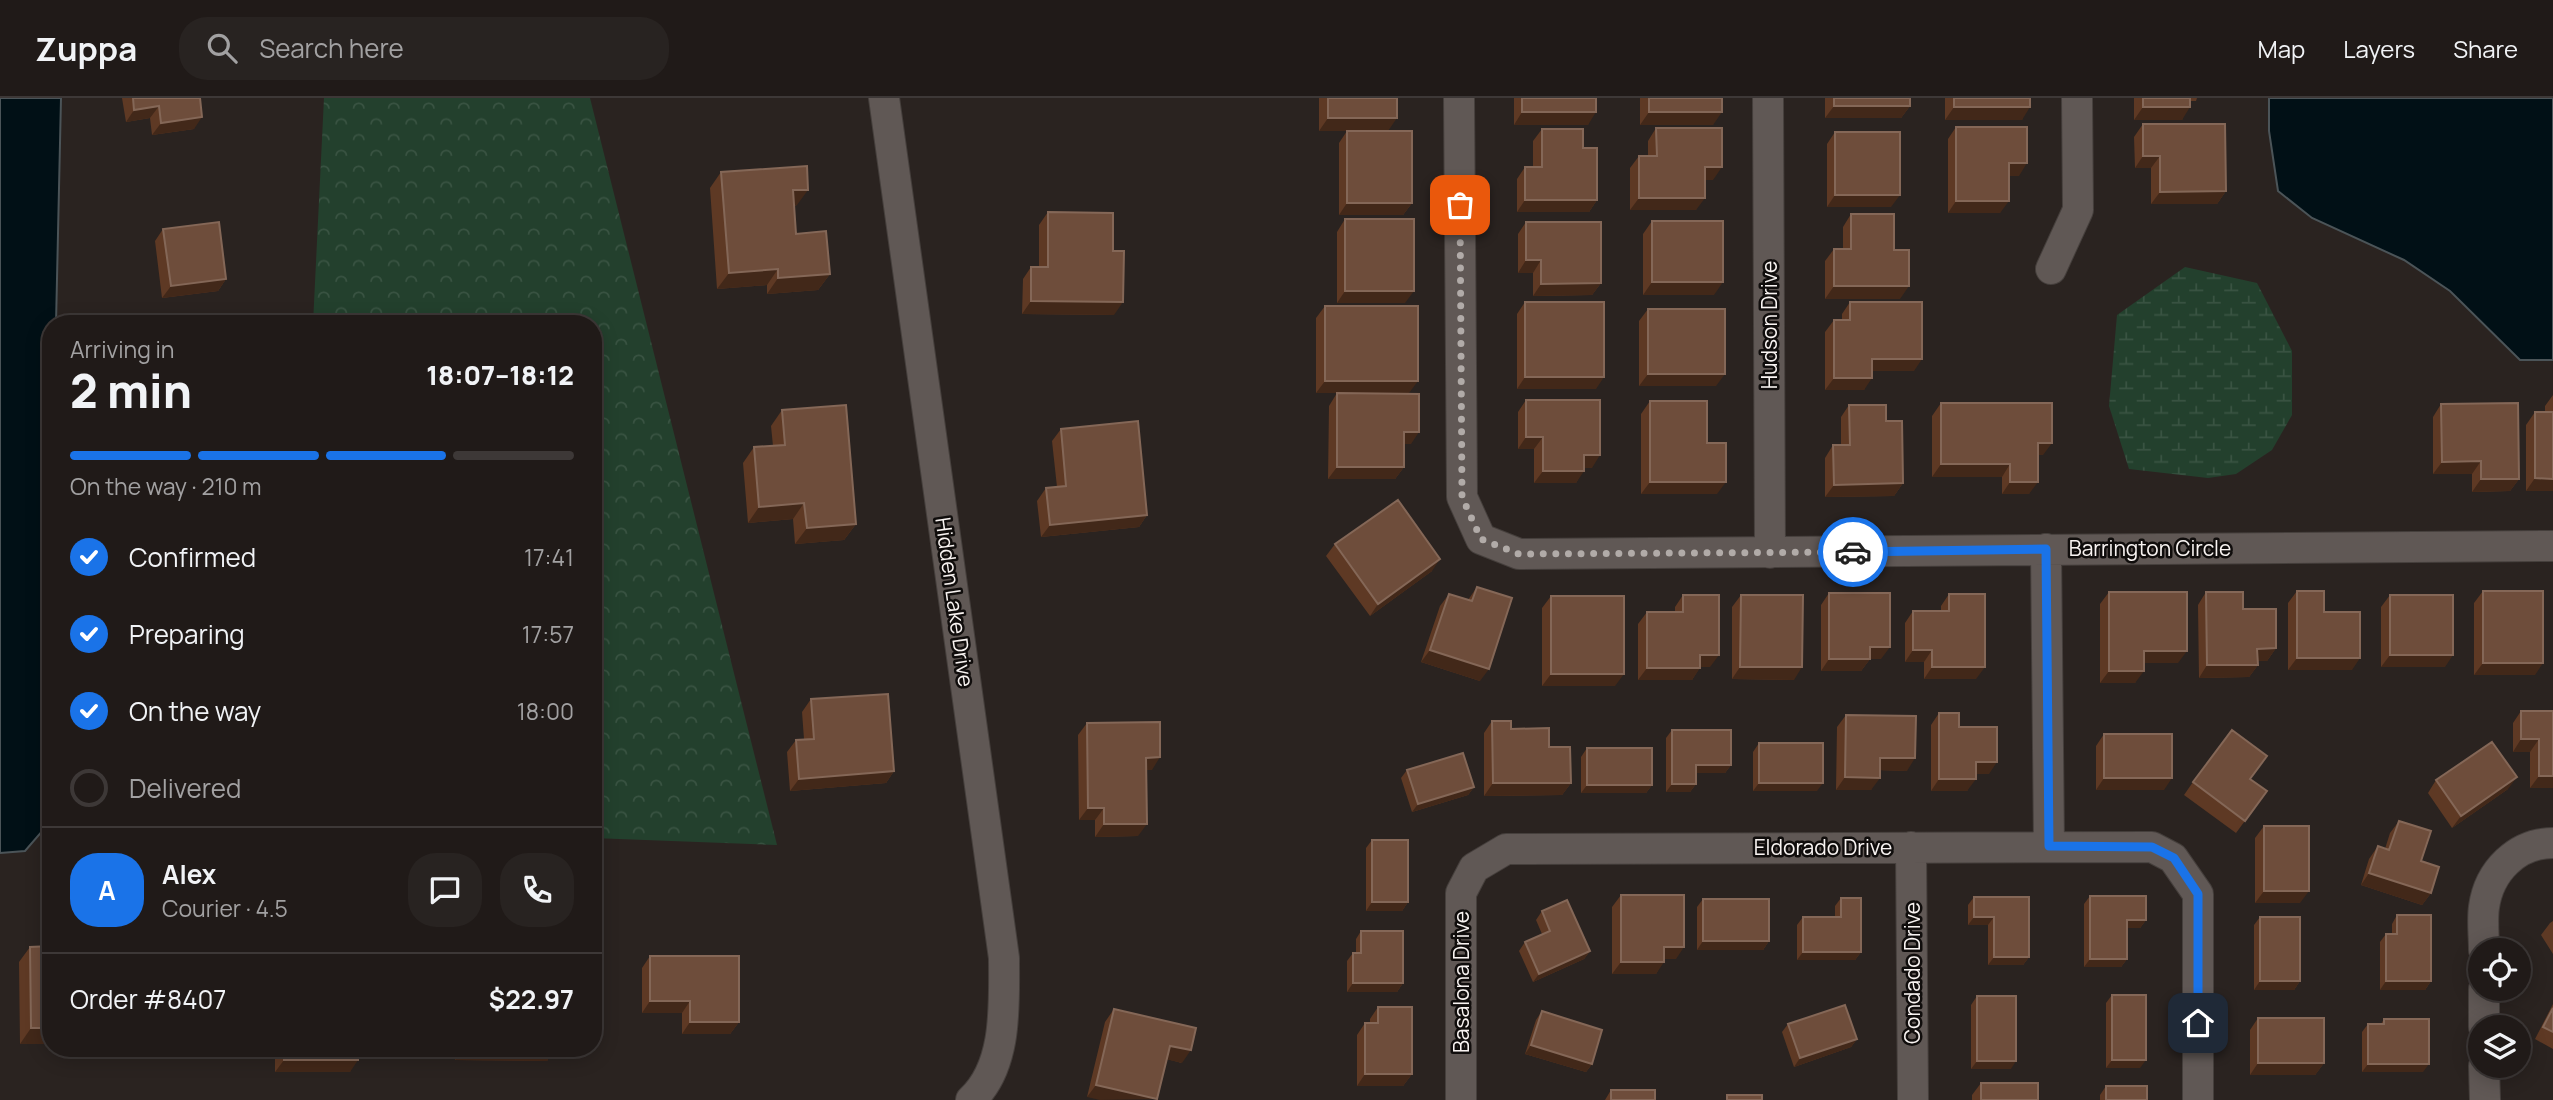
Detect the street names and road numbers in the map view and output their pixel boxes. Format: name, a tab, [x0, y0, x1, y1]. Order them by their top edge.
street label: Hudson Drive	[1755, 261, 1783, 389]
street label: Hidden Lake Drive	[929, 515, 981, 689]
street label: Barrington Circle	[2069, 534, 2231, 562]
street label: Eldorado Drive	[1754, 833, 1892, 861]
street label: Condado Drive	[1898, 902, 1926, 1044]
street label: Basalona Drive	[1447, 911, 1475, 1053]

